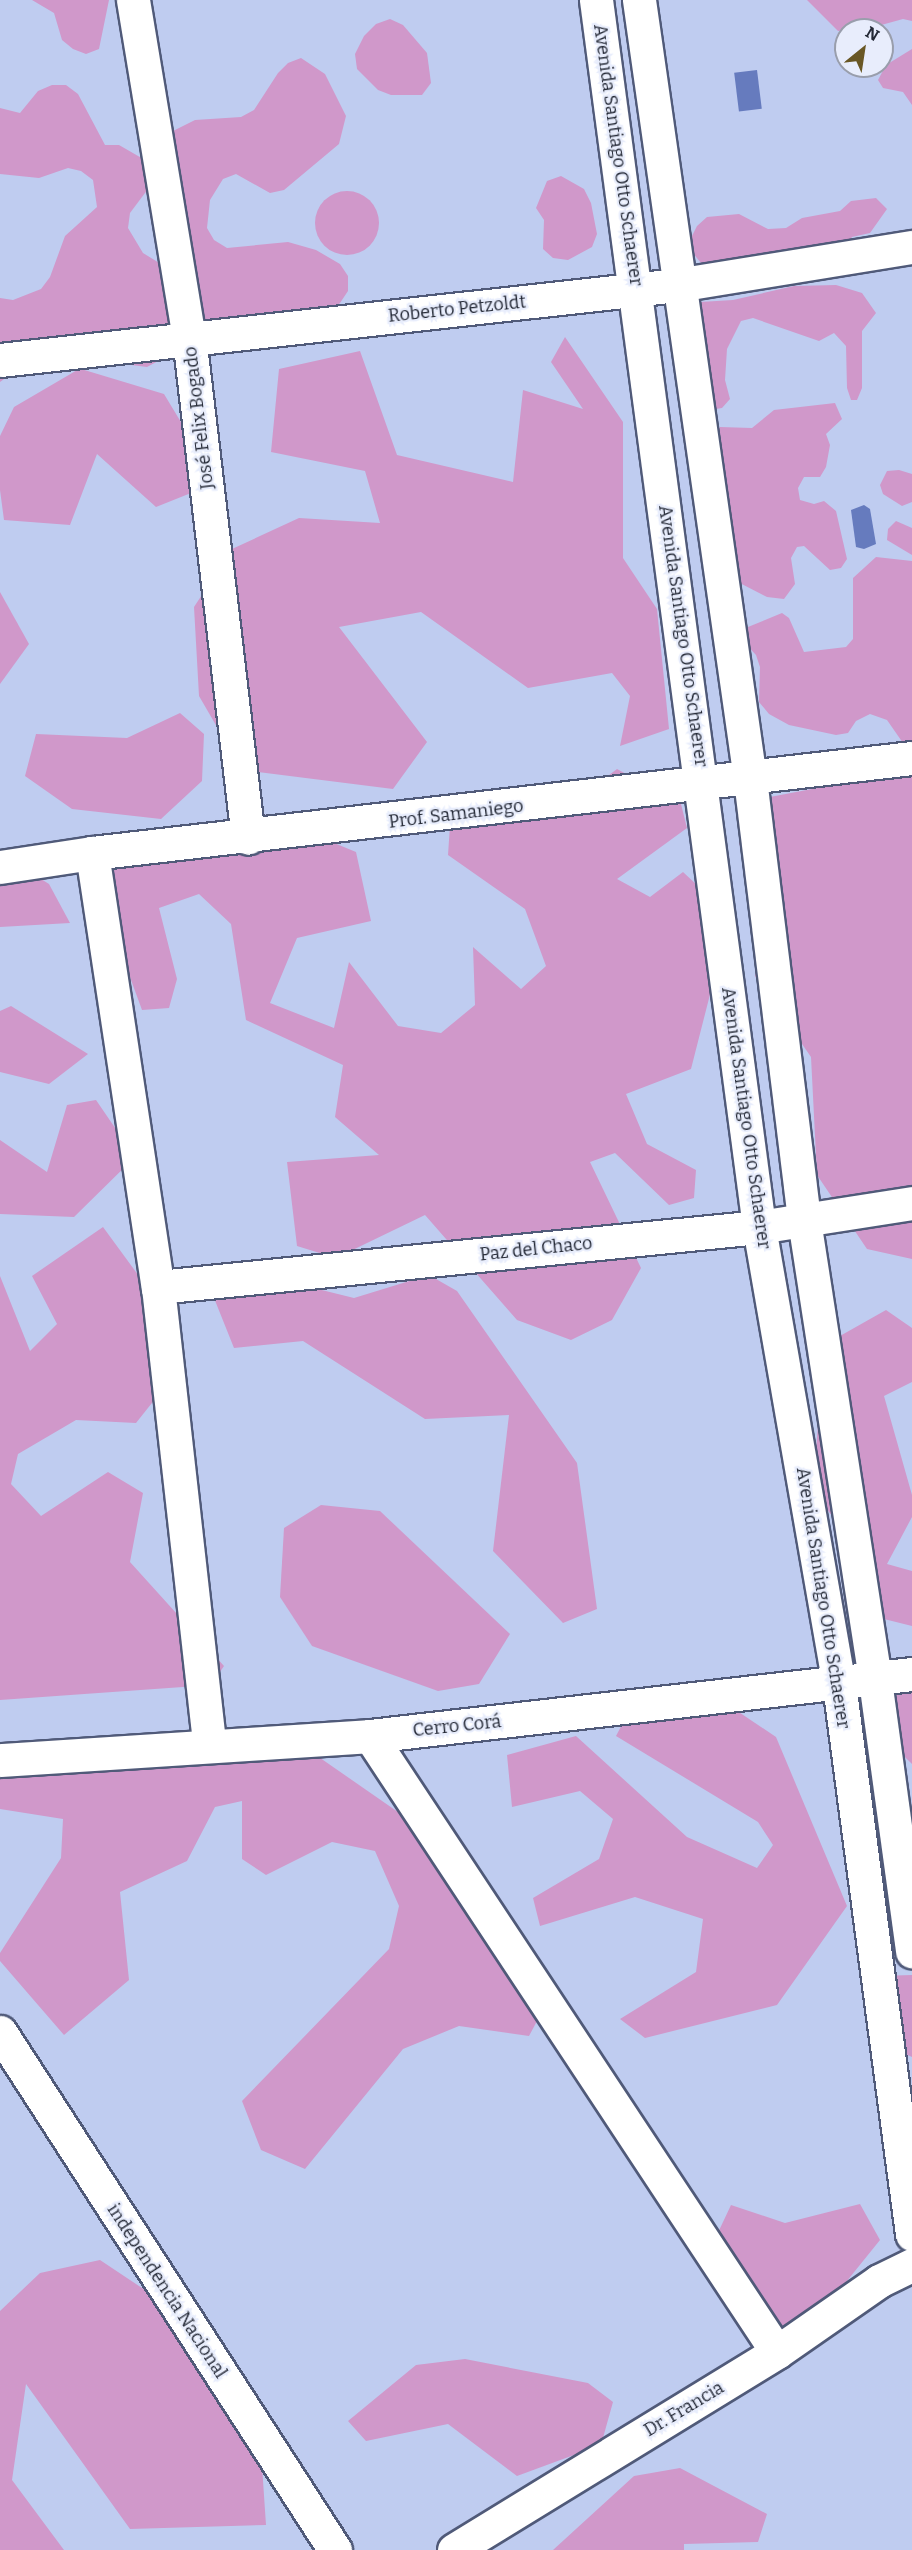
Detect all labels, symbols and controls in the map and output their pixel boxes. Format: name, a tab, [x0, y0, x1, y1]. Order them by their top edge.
north arrow	[834, 18, 894, 78]
text: N	[862, 22, 882, 45]
street label: Avenida Santiago Otto Schaerer	[589, 23, 647, 287]
street label: Roberto Petzoldt	[387, 291, 527, 327]
street label: José Felix Bogado	[180, 345, 218, 491]
street label: Avenida Santiago Otto Schaerer	[654, 504, 712, 768]
street label: Prof. Samaniego	[387, 795, 525, 833]
street label: Avenida Santiago Otto Schaerer	[717, 986, 775, 1250]
street label: Paz del Chaco	[479, 1232, 593, 1266]
street label: Avenida Santiago Otto Schaerer	[792, 1466, 854, 1730]
street label: Cerro Corá	[412, 1711, 502, 1741]
street label: independencia Nacional	[102, 2200, 232, 2382]
street label: Dr. Francia	[640, 2377, 728, 2441]

